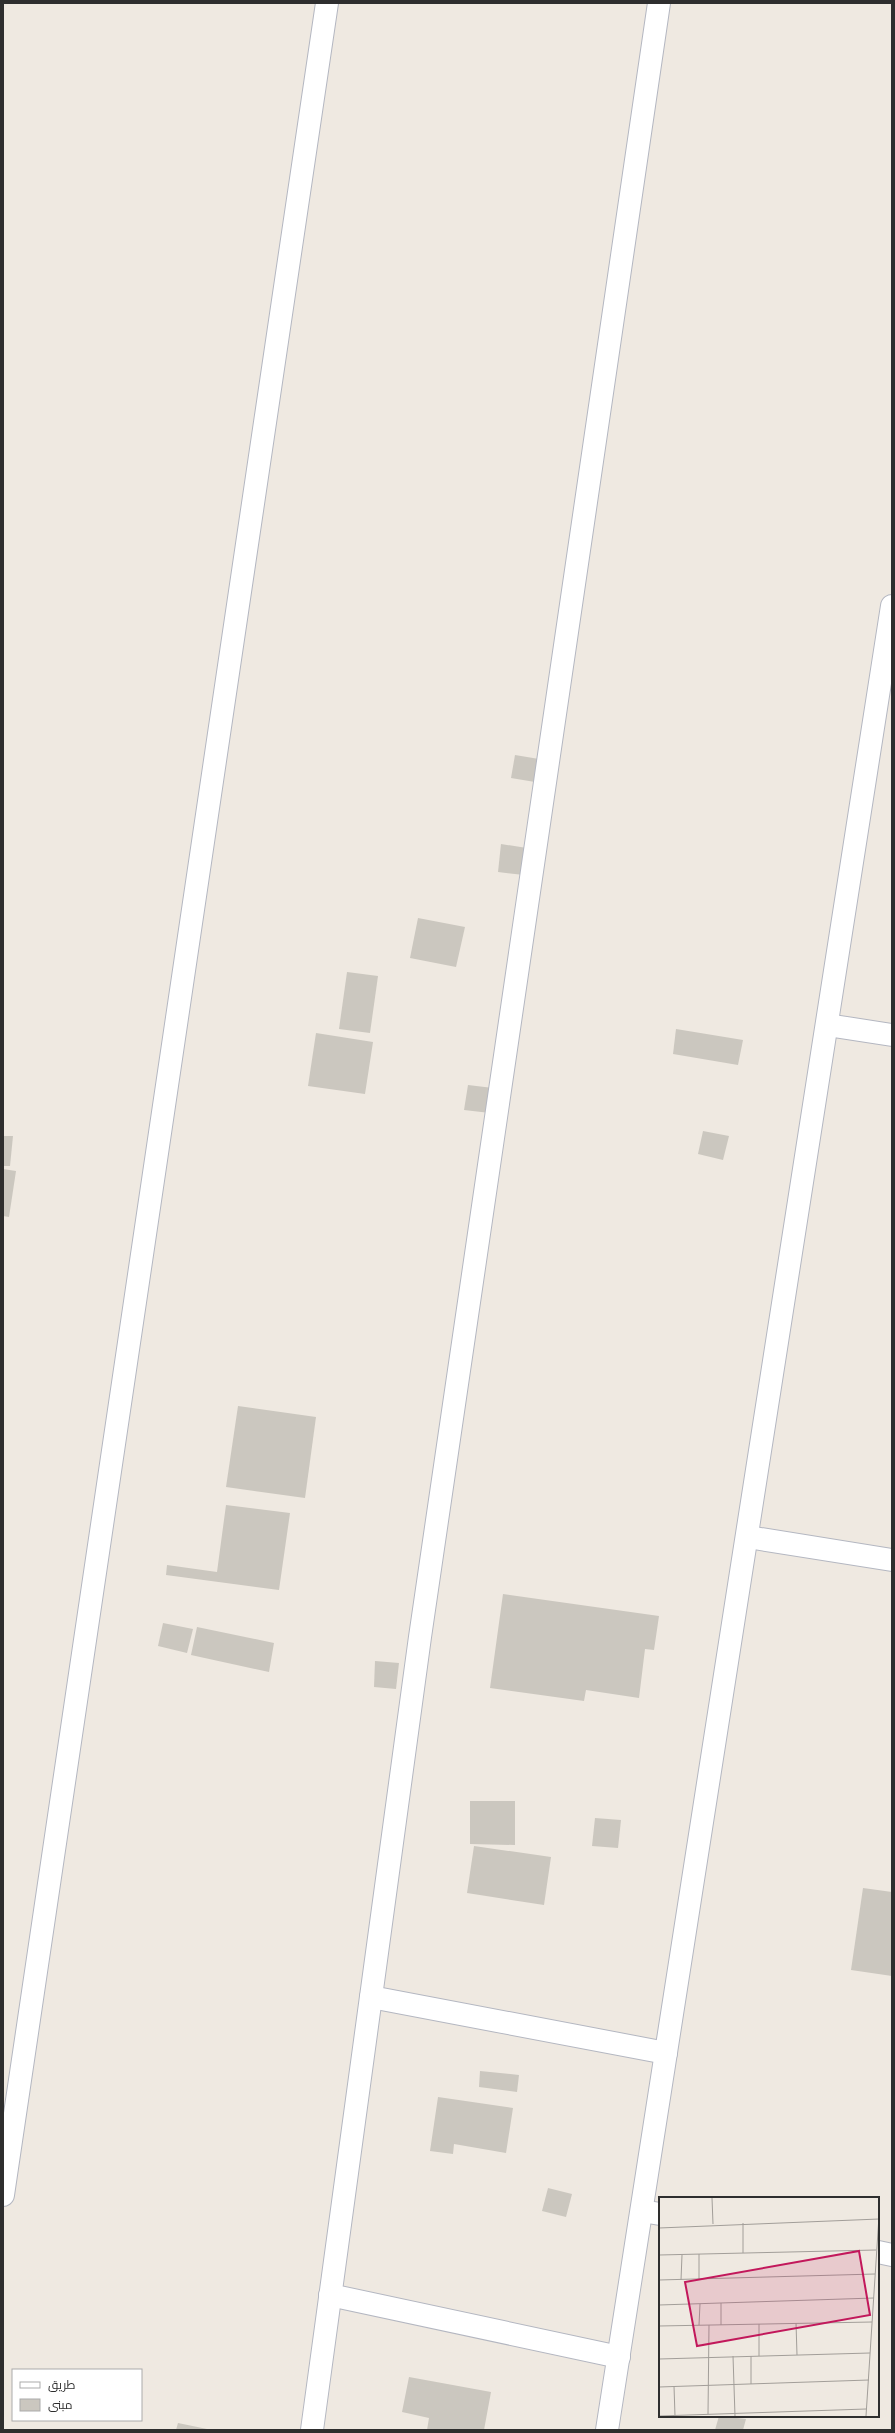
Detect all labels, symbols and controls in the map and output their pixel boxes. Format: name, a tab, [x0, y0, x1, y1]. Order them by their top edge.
inset map	[659, 2197, 879, 2417]
legend	[12, 2369, 142, 2421]
text: طريق	[48, 2378, 76, 2392]
text: مبنى	[48, 2398, 73, 2412]

